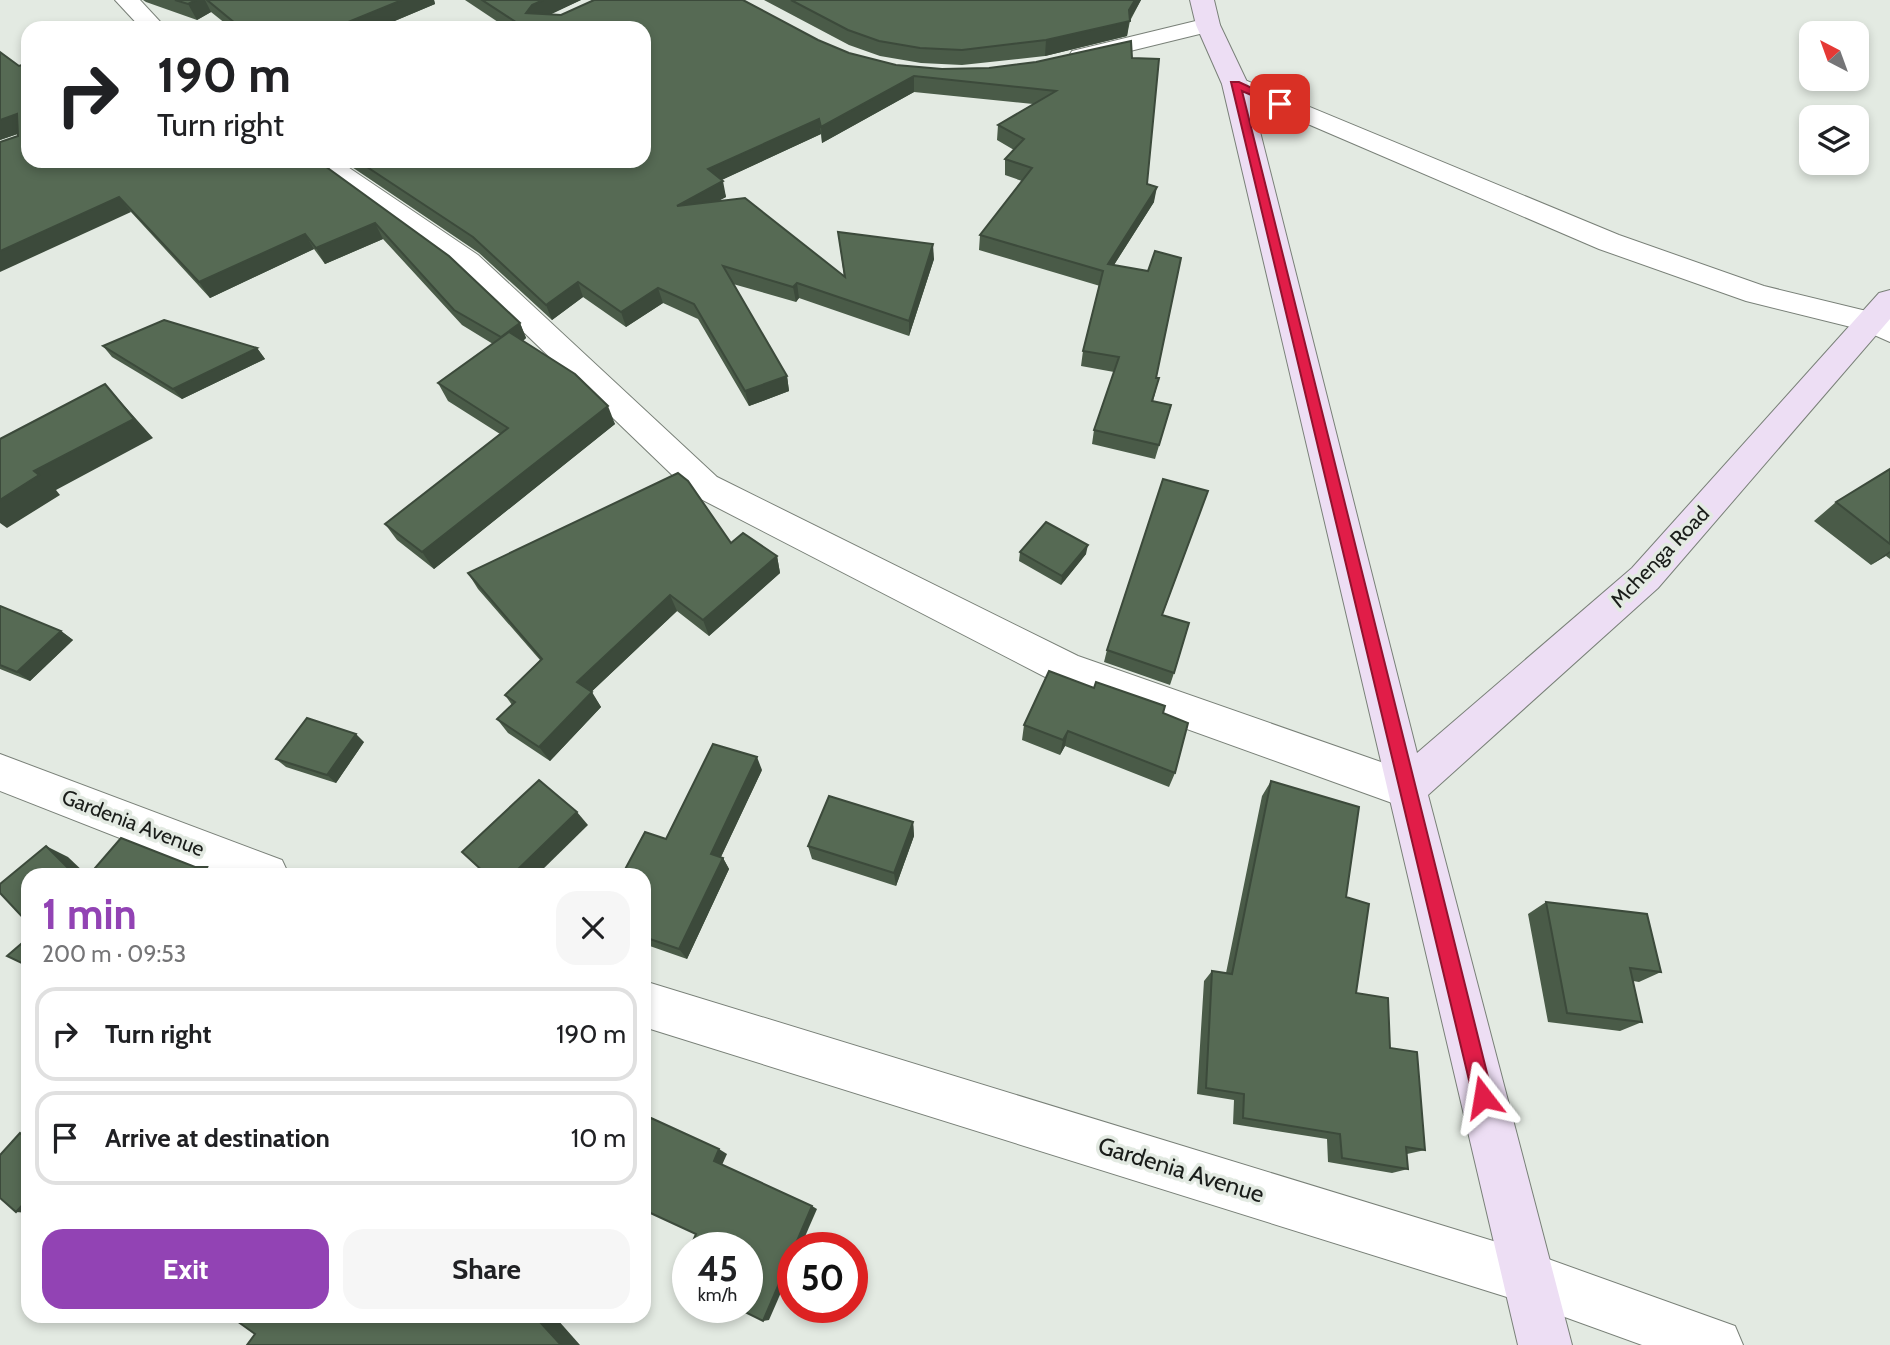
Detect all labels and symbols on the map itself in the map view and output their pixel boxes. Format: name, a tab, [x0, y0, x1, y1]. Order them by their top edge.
north arrow	[1799, 21, 1869, 91]
pin	[1250, 74, 1310, 134]
street label: Mchenga Road	[1605, 501, 1714, 612]
street label: Gardenia Avenue	[58, 784, 208, 861]
position arrow	[1446, 1060, 1520, 1134]
street label: Gardenia Avenue	[1095, 1131, 1268, 1209]
speed limit sign: 50	[777, 1232, 868, 1323]

